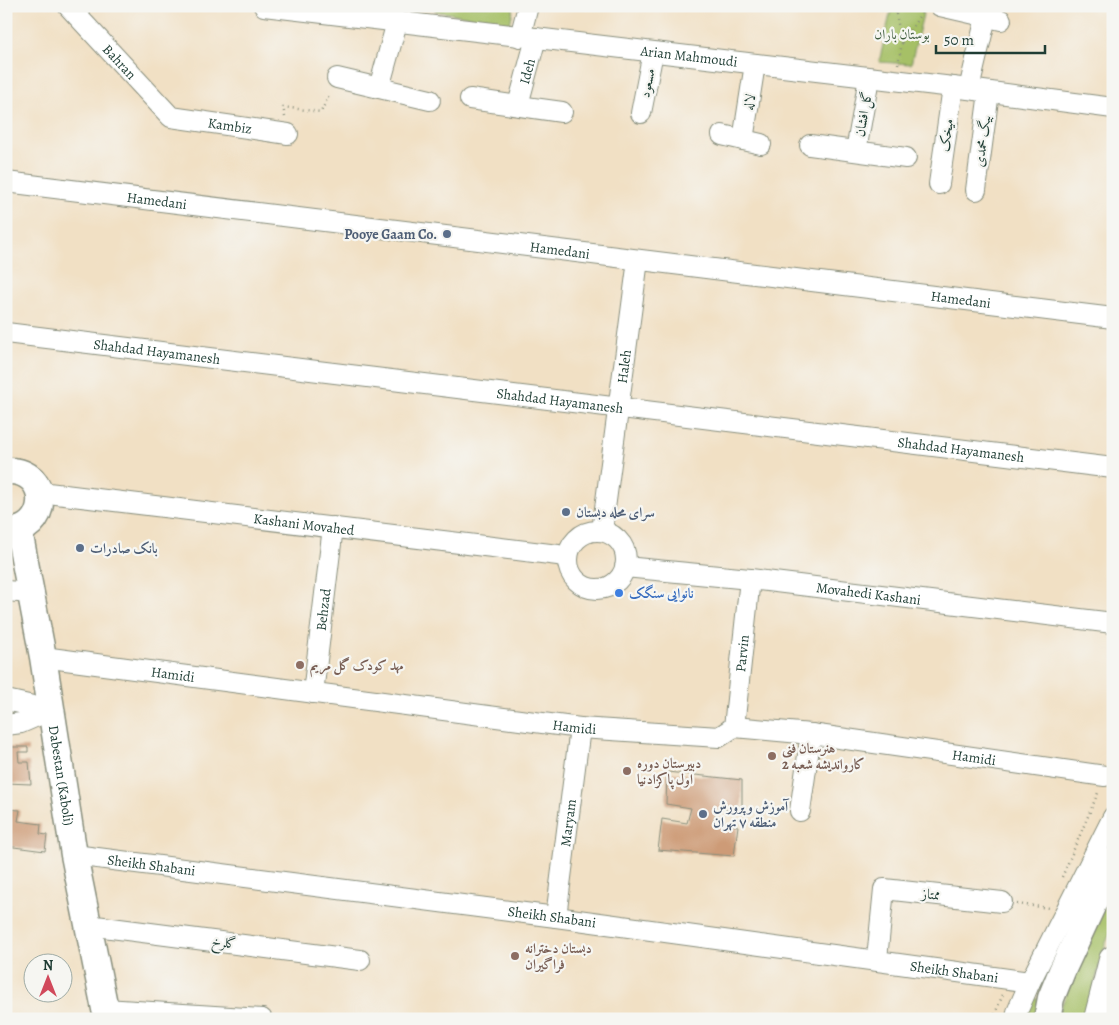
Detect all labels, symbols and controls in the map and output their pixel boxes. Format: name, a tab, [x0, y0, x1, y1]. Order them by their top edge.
scale bar	[936, 22, 1045, 54]
park label: بوستان باران	[874, 25, 930, 44]
text: 50 m	[944, 30, 974, 50]
street label: Bahran	[98, 40, 141, 84]
street label: Arian Mahmoudi	[638, 41, 739, 72]
street label: Ideh	[515, 56, 540, 86]
street label: مسعود	[635, 67, 660, 99]
street label: گل افشان	[850, 90, 878, 138]
street label: لاله	[739, 92, 760, 112]
street label: Kambiz	[207, 113, 253, 139]
street label: بیگ محمدی	[969, 114, 996, 168]
street label: میخک	[935, 117, 958, 153]
street label: Hamedani	[126, 188, 188, 214]
place label: Pooye Gaam Co.	[344, 225, 437, 244]
marker: Pooye Gaam Co.	[441, 228, 453, 240]
street label: Hamedani	[529, 237, 591, 264]
street label: Hamedani	[930, 287, 992, 313]
street label: Shahdad Hayamanesh	[92, 335, 222, 369]
street label: Haleh	[613, 348, 636, 385]
street label: Shahdad Hayamanesh	[495, 384, 625, 418]
street label: Shahdad Hayamanesh	[896, 433, 1026, 467]
place label: سرای محله دبستان	[576, 503, 655, 522]
marker: سرای محله دبستان	[560, 506, 572, 518]
street label: Kashani Movahed	[252, 509, 356, 540]
place label: بانک صادرات	[90, 539, 158, 558]
marker: بانک صادرات	[74, 542, 86, 554]
street label: Movahedi Kashani	[815, 578, 922, 610]
place label: نانوایی سنگک	[629, 584, 694, 603]
street label: Behzad	[312, 587, 336, 632]
marker: نانوایی سنگک	[613, 587, 625, 599]
street label: Parvin	[731, 634, 754, 673]
place label: مهد کودک گل مریم	[310, 656, 404, 678]
marker: مهد کودک گل مریم	[294, 659, 306, 671]
street label: Hamidi	[150, 662, 196, 687]
street label: Hamidi	[551, 715, 597, 739]
street label: Dabestan (Kaboli)	[44, 724, 78, 827]
place label: هنرستان فنی کارواندیشه شعبه 2	[782, 739, 865, 774]
street label: Hamidi	[951, 745, 997, 770]
marker: هنرستان فنی کارواندیشه شعبه 2	[766, 750, 778, 762]
place label: دبیرستان دوره اول پاکزادنیا	[637, 754, 701, 790]
marker: دبیرستان دوره اول پاکزادنیا	[621, 765, 633, 777]
street label: Maryam	[556, 797, 581, 848]
place label: آموزش و پرورش منطقه ۷ تهران	[713, 797, 790, 832]
marker: آموزش و پرورش منطقه ۷ تهران	[697, 808, 709, 820]
street label: Sheikh Shabani	[106, 850, 197, 881]
street label: ممتاز	[919, 884, 941, 905]
street label: Sheikh Shabani	[507, 902, 597, 932]
street label: گلرخ	[210, 932, 237, 956]
place label: دبستان دخترانه فراگیران	[525, 939, 592, 974]
marker: دبستان دخترانه فراگیران	[509, 950, 521, 962]
north arrow	[22, 952, 72, 1002]
text: N	[43, 956, 53, 975]
street label: Sheikh Shabani	[909, 957, 1000, 988]

